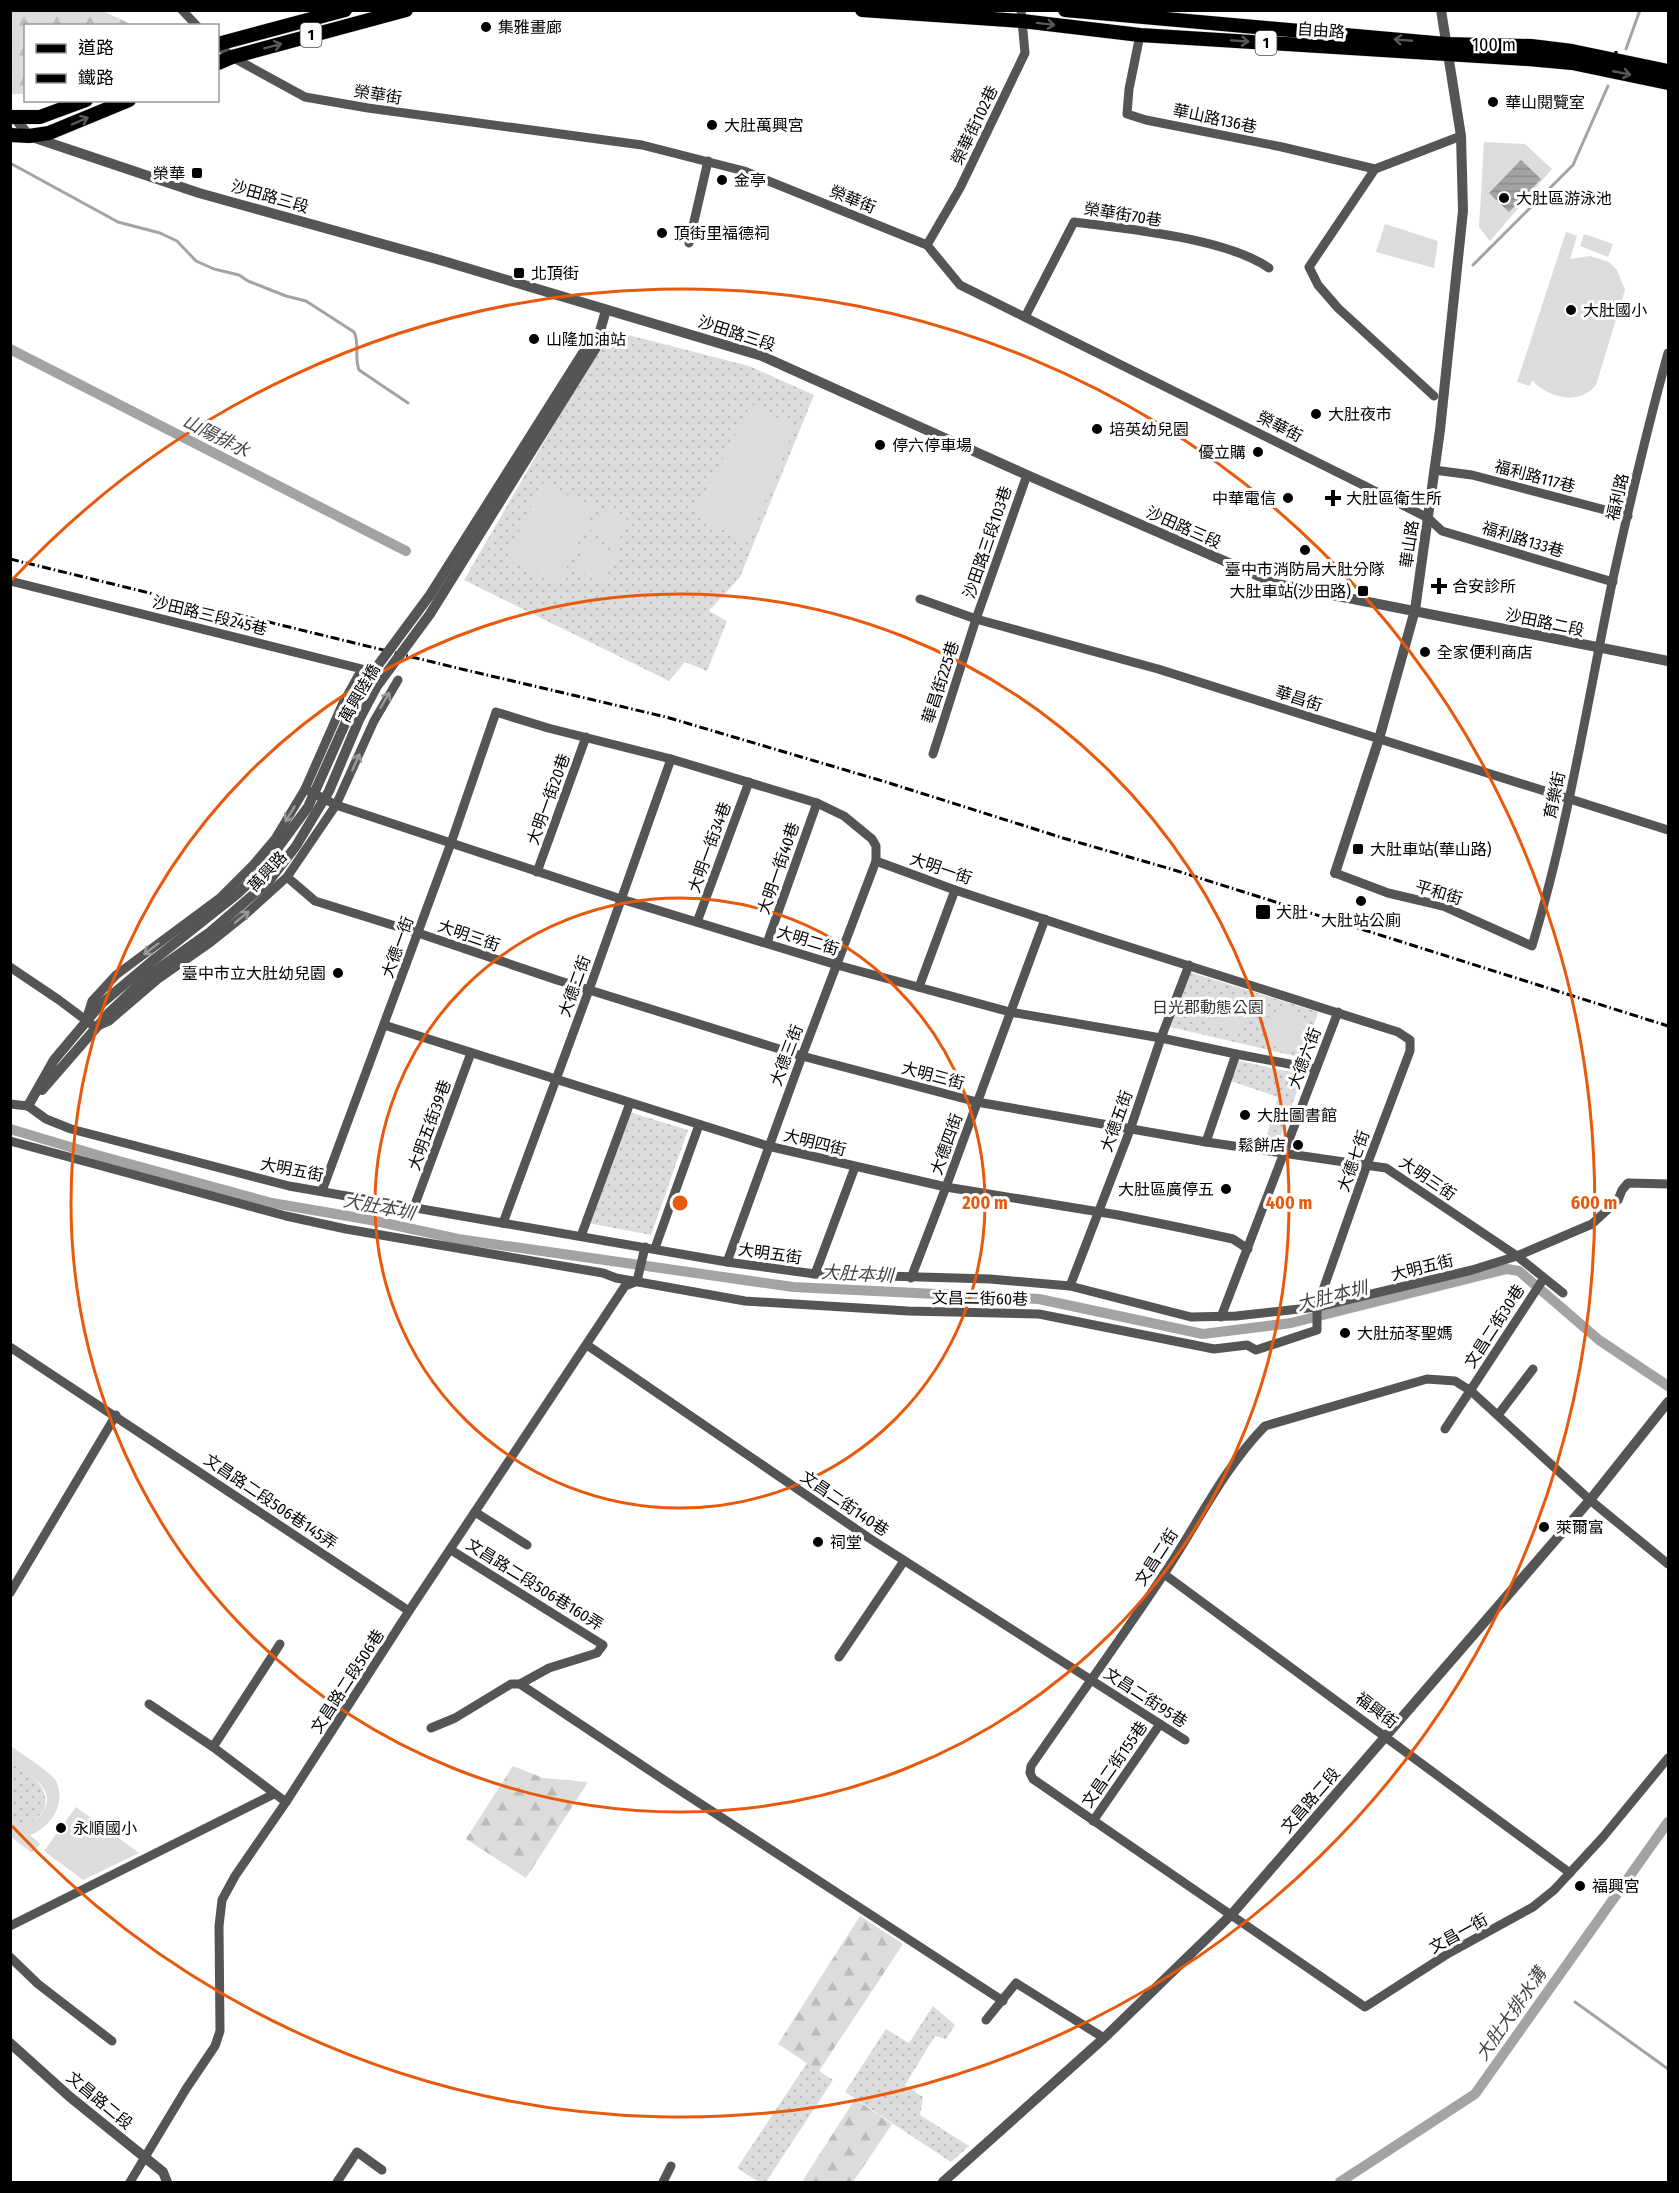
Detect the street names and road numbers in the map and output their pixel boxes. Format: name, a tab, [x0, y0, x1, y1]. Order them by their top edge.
street label: 自由路	[1296, 19, 1346, 42]
road number: 1	[300, 23, 322, 47]
road number: 1	[1256, 31, 1276, 55]
street label: 榮華街	[353, 81, 403, 108]
street label: 榮華街102巷	[947, 83, 1002, 168]
street label: 華山路136巷	[1171, 100, 1259, 137]
street label: 沙田路三段	[229, 176, 311, 217]
street label: 榮華街	[827, 182, 879, 217]
street label: 榮華街70巷	[1083, 199, 1163, 230]
street label: 沙田路三段	[696, 312, 778, 355]
street label: 榮華街	[1254, 407, 1305, 446]
street label: 福利路117巷	[1492, 457, 1577, 496]
street label: 福利路	[1603, 472, 1632, 523]
street label: 沙田路三段103巷	[959, 483, 1016, 601]
street label: 沙田路三段	[1143, 503, 1224, 552]
street label: 福利路133巷	[1480, 518, 1566, 561]
street label: 華山路	[1397, 519, 1422, 569]
street label: 沙田路三段245巷	[150, 592, 269, 639]
street label: 沙田路二段	[1504, 605, 1586, 640]
street label: 華昌街225巷	[918, 639, 963, 726]
street label: 萬興陸橋	[335, 661, 384, 726]
street label: 華昌街	[1273, 682, 1325, 715]
street label: 大明一街20巷	[523, 751, 574, 847]
street label: 育樂街	[1540, 770, 1569, 821]
street label: 大明一街34巷	[684, 799, 735, 895]
street label: 大明一街40巷	[754, 820, 803, 917]
street label: 萬興路	[244, 847, 291, 895]
street label: 大明一街	[907, 849, 974, 888]
street label: 平和街	[1413, 876, 1465, 909]
street label: 大德一街	[378, 914, 417, 980]
street label: 大明三街	[435, 916, 502, 955]
street label: 大明二街	[774, 922, 841, 959]
street label: 大德二街	[555, 953, 594, 1019]
street label: 大德三街	[766, 1022, 807, 1088]
street label: 大德六街	[1284, 1025, 1325, 1091]
street label: 大明三街	[899, 1058, 966, 1093]
street label: 大明五街39巷	[404, 1077, 455, 1173]
street label: 大德五街	[1097, 1088, 1136, 1154]
street label: 大德四街	[927, 1111, 966, 1177]
street label: 大明四街	[782, 1126, 848, 1159]
street label: 大德七街	[1334, 1128, 1373, 1194]
street label: 大明三街	[1396, 1153, 1460, 1204]
street label: 大明五街	[259, 1154, 325, 1185]
street label: 大明五街	[737, 1240, 803, 1267]
street label: 大明五街	[1389, 1251, 1455, 1284]
street label: 文昌二街30巷	[1460, 1281, 1528, 1372]
street label: 文昌二街60巷	[932, 1288, 1028, 1309]
street label: 文昌路二段506巷145弄	[200, 1450, 341, 1553]
street label: 文昌二街140巷	[797, 1467, 892, 1540]
street label: 文昌二街	[1131, 1525, 1182, 1589]
street label: 文昌路二段506巷160弄	[463, 1534, 607, 1634]
street label: 文昌路二段506巷	[307, 1626, 388, 1737]
street label: 文昌二街95巷	[1101, 1664, 1191, 1731]
street label: 福興街	[1352, 1688, 1402, 1732]
street label: 文昌二街155巷	[1078, 1718, 1151, 1811]
street label: 文昌路二段	[1277, 1764, 1344, 1837]
street label: 文昌一街	[1426, 1910, 1491, 1957]
street label: 文昌路二段	[63, 2067, 136, 2133]

